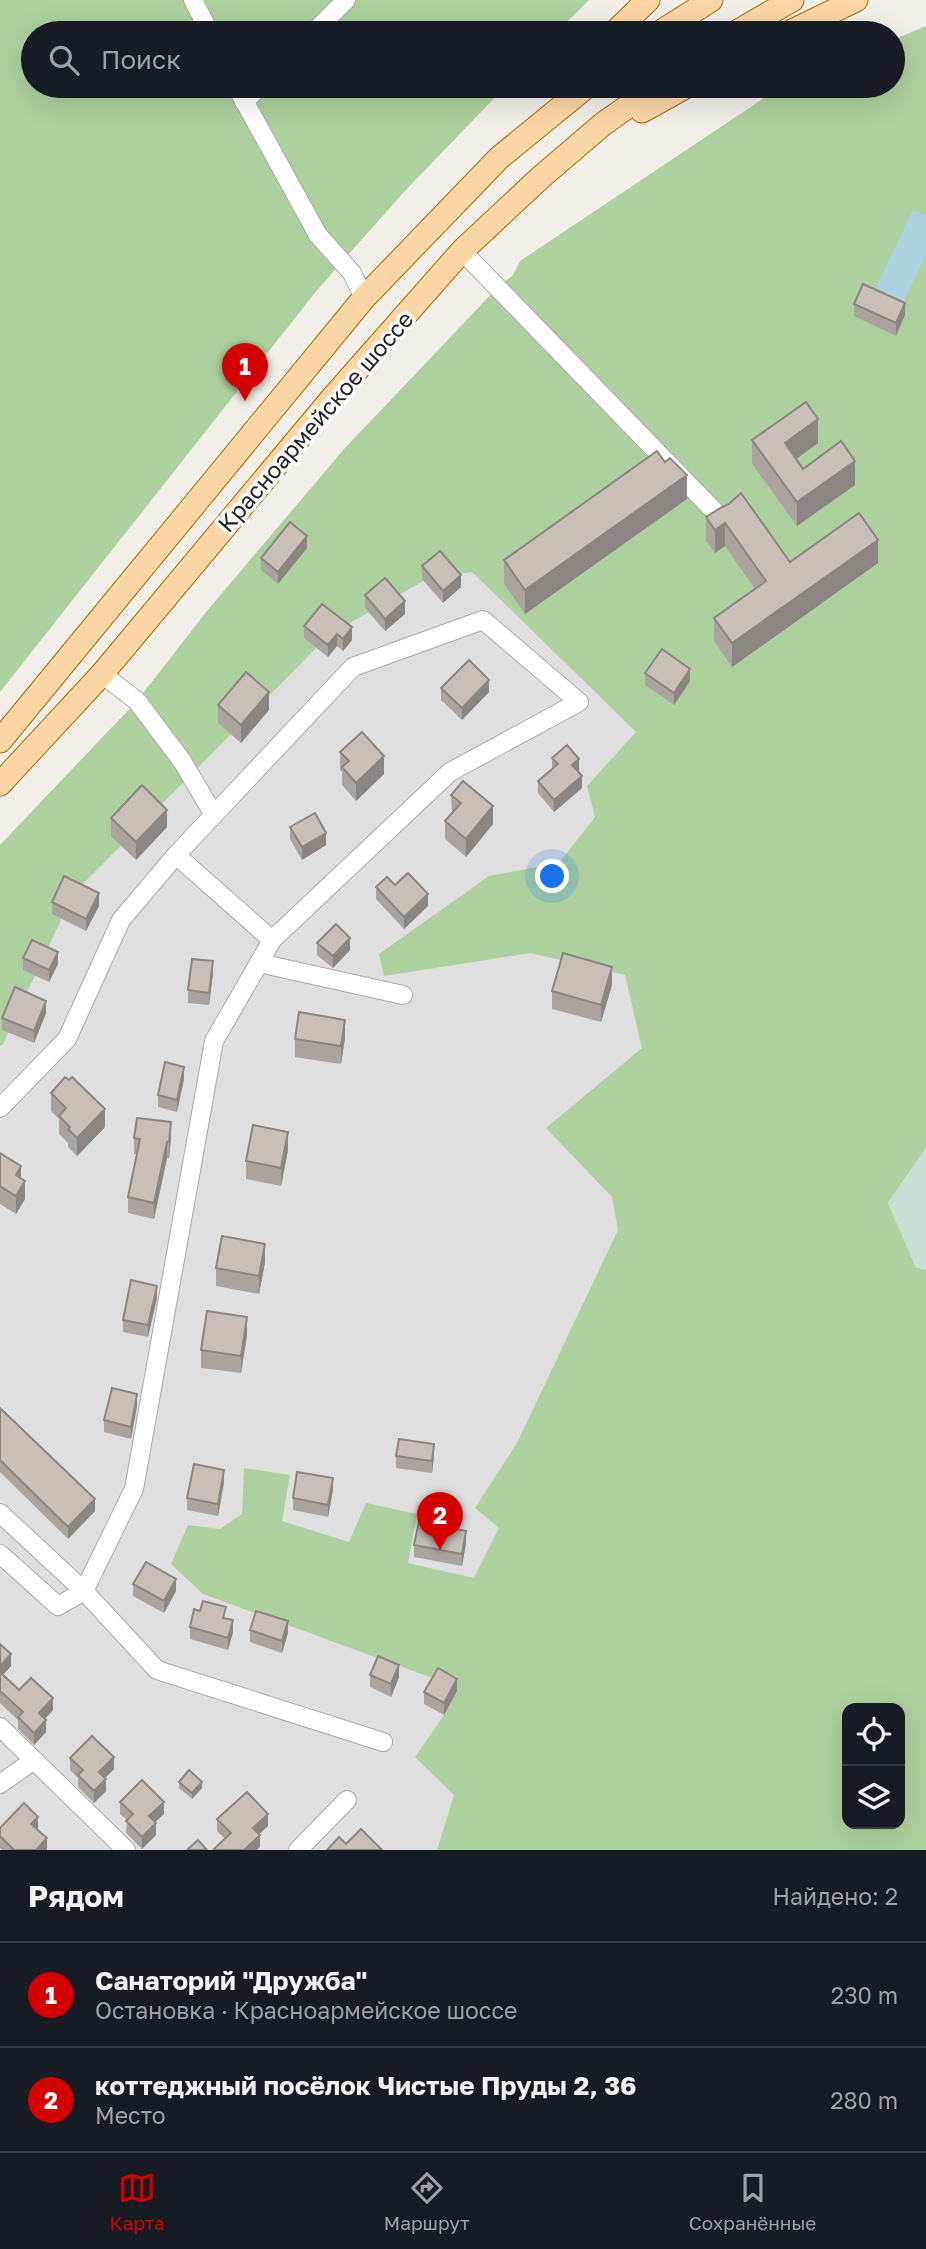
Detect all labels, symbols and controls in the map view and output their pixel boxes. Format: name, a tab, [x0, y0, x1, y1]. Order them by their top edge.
search box	[21, 21, 905, 98]
icon: search	[45, 41, 83, 79]
text: Поиск	[101, 44, 181, 75]
street label: Красноармейское шоссе	[211, 305, 419, 537]
pin: 1	[222, 343, 268, 401]
your location	[535, 859, 569, 893]
pin: 2	[417, 1492, 463, 1550]
map controls	[842, 1703, 905, 1829]
button: locate	[842, 1703, 905, 1766]
button: layers	[842, 1766, 905, 1829]
text: Рядом	[28, 1878, 124, 1914]
text: Найдено: 2	[772, 1882, 898, 1910]
text: Санаторий "Дружба"	[95, 1965, 367, 1996]
text: 1	[45, 1981, 57, 2009]
text: 230 m	[831, 1981, 898, 2009]
text: Остановка · Красноармейское шоссе	[95, 1996, 517, 2024]
text: коттеджный посёлок Чистые Пруды 2, 36	[95, 2070, 637, 2101]
text: 2	[44, 2086, 58, 2114]
text: 280 m	[830, 2086, 898, 2114]
text: Место	[95, 2101, 166, 2129]
tab: Карта	[110, 2169, 165, 2234]
tab: Маршрут	[384, 2169, 470, 2234]
tab: Сохранённые	[689, 2169, 816, 2234]

